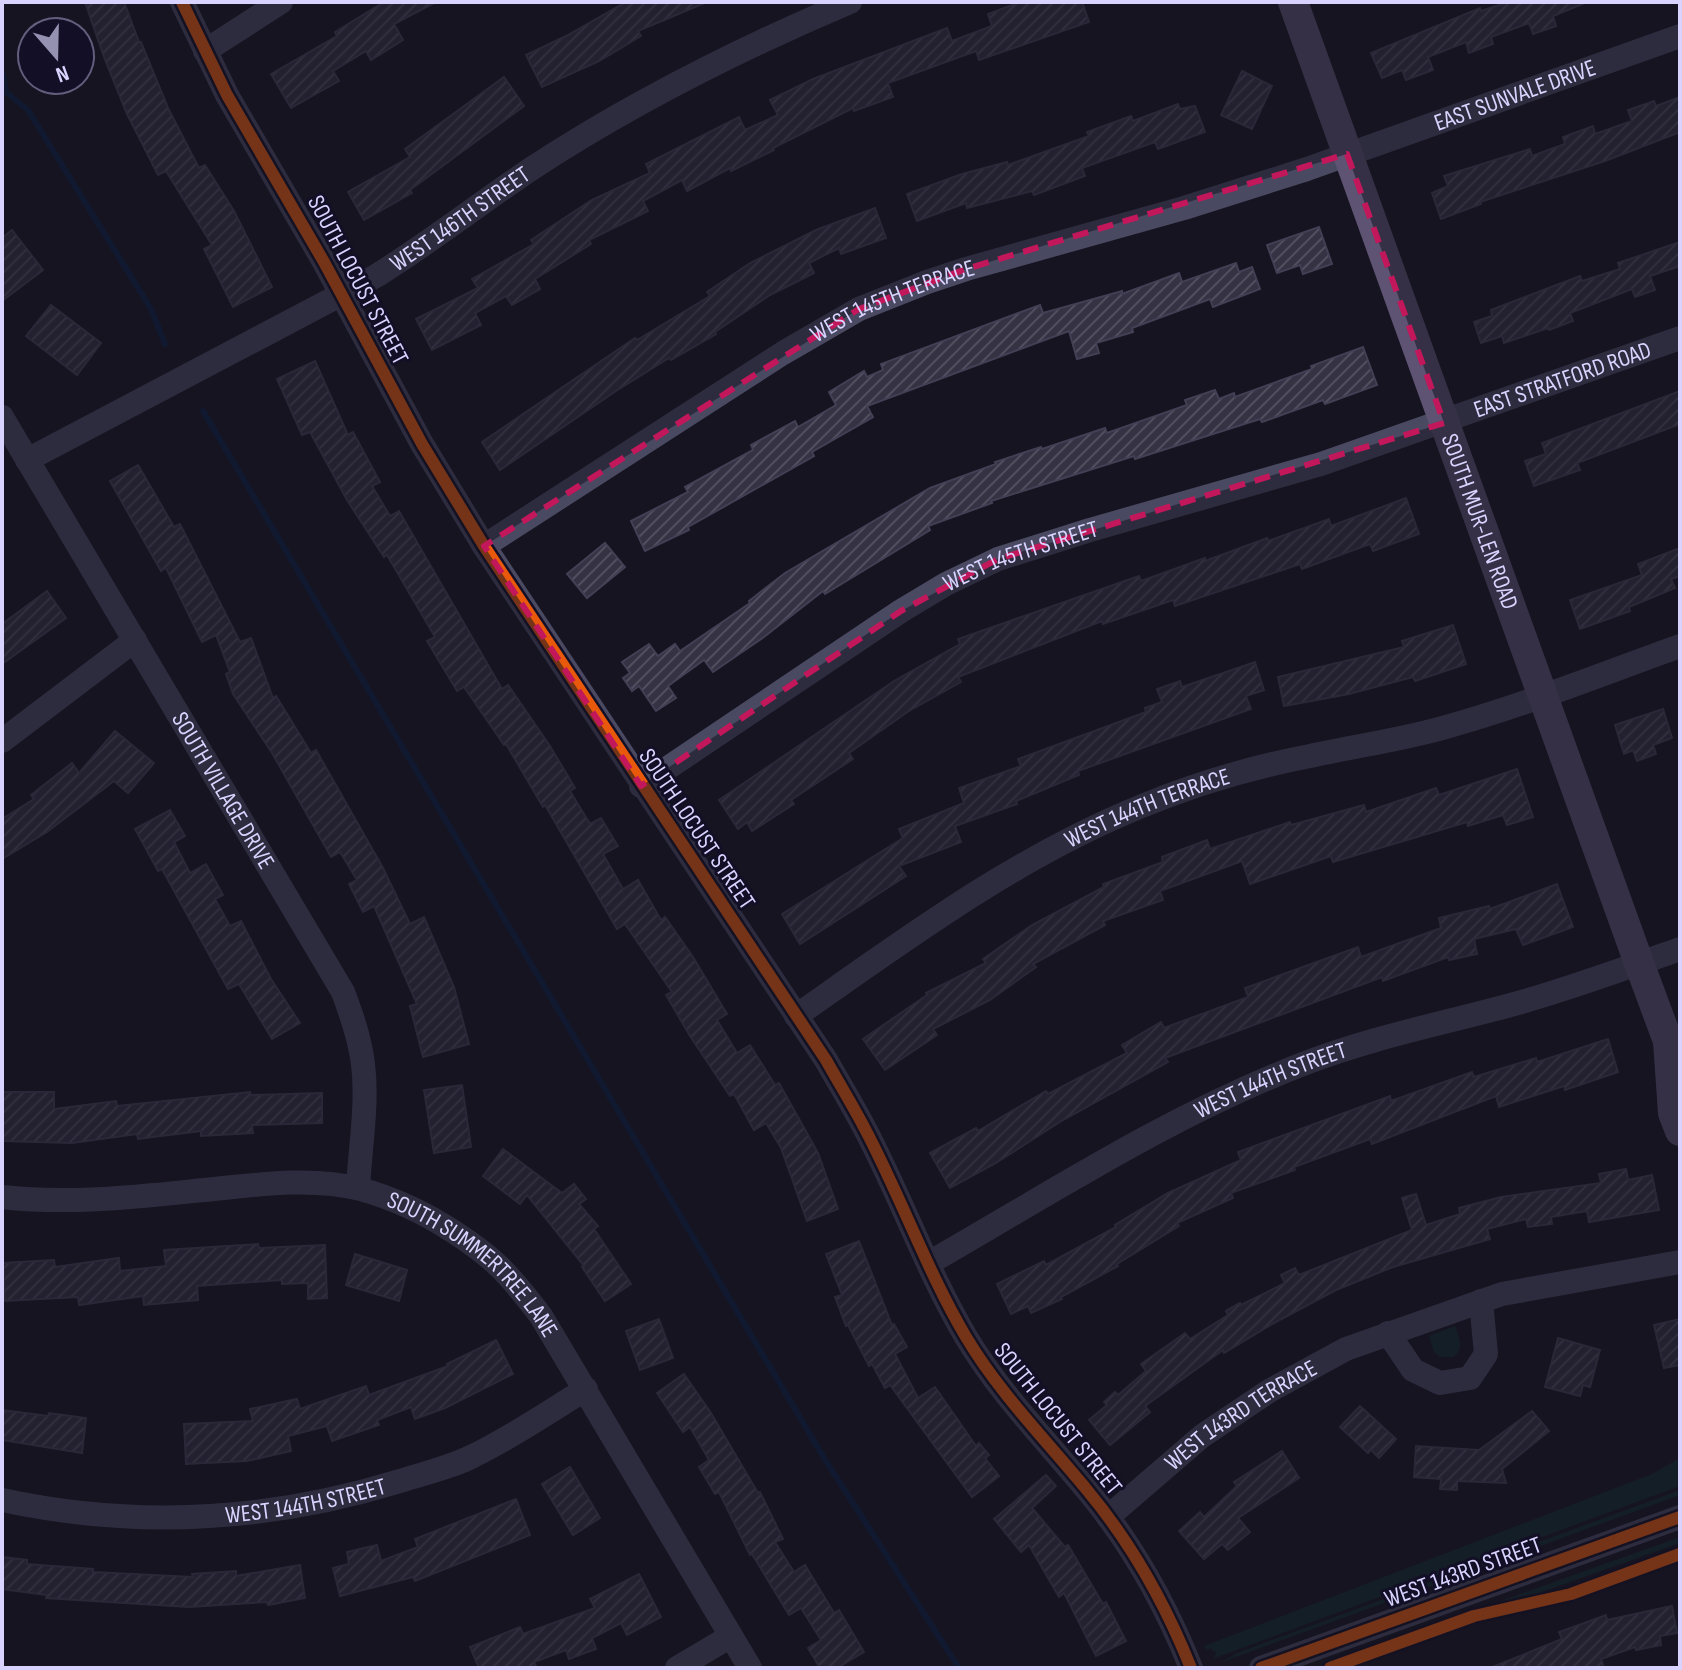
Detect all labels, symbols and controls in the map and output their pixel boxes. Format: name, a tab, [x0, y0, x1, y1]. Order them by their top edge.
north arrow	[16, 16, 96, 96]
street label: EAST SUNVALE DRIVE	[1430, 53, 1600, 137]
text: N	[52, 59, 72, 88]
street label: WEST 146TH STREET	[384, 160, 535, 278]
street label: SOUTH LOCUST STREET	[301, 190, 415, 370]
street label: WEST 145TH TERRACE	[805, 253, 978, 349]
street label: EAST STRATFORD ROAD	[1470, 335, 1655, 424]
street label: SOUTH MUR-LEN ROAD	[1435, 430, 1525, 613]
street label: WEST 145TH STREET	[938, 514, 1102, 598]
street label: SOUTH VILLAGE DRIVE	[166, 706, 281, 874]
street label: SOUTH LOCUST STREET	[633, 743, 762, 915]
street label: WEST 144TH TERRACE	[1060, 762, 1233, 854]
street label: WEST 144TH STREET	[1189, 1035, 1350, 1125]
street label: SOUTH SUMMERTREE LANE	[383, 1185, 565, 1342]
street label: SOUTH LOCUST STREET	[988, 1337, 1128, 1501]
street label: WEST 143RD TERRACE	[1158, 1353, 1322, 1476]
street label: WEST 144TH STREET	[224, 1471, 389, 1529]
street label: WEST 143RD STREET	[1381, 1530, 1546, 1614]

